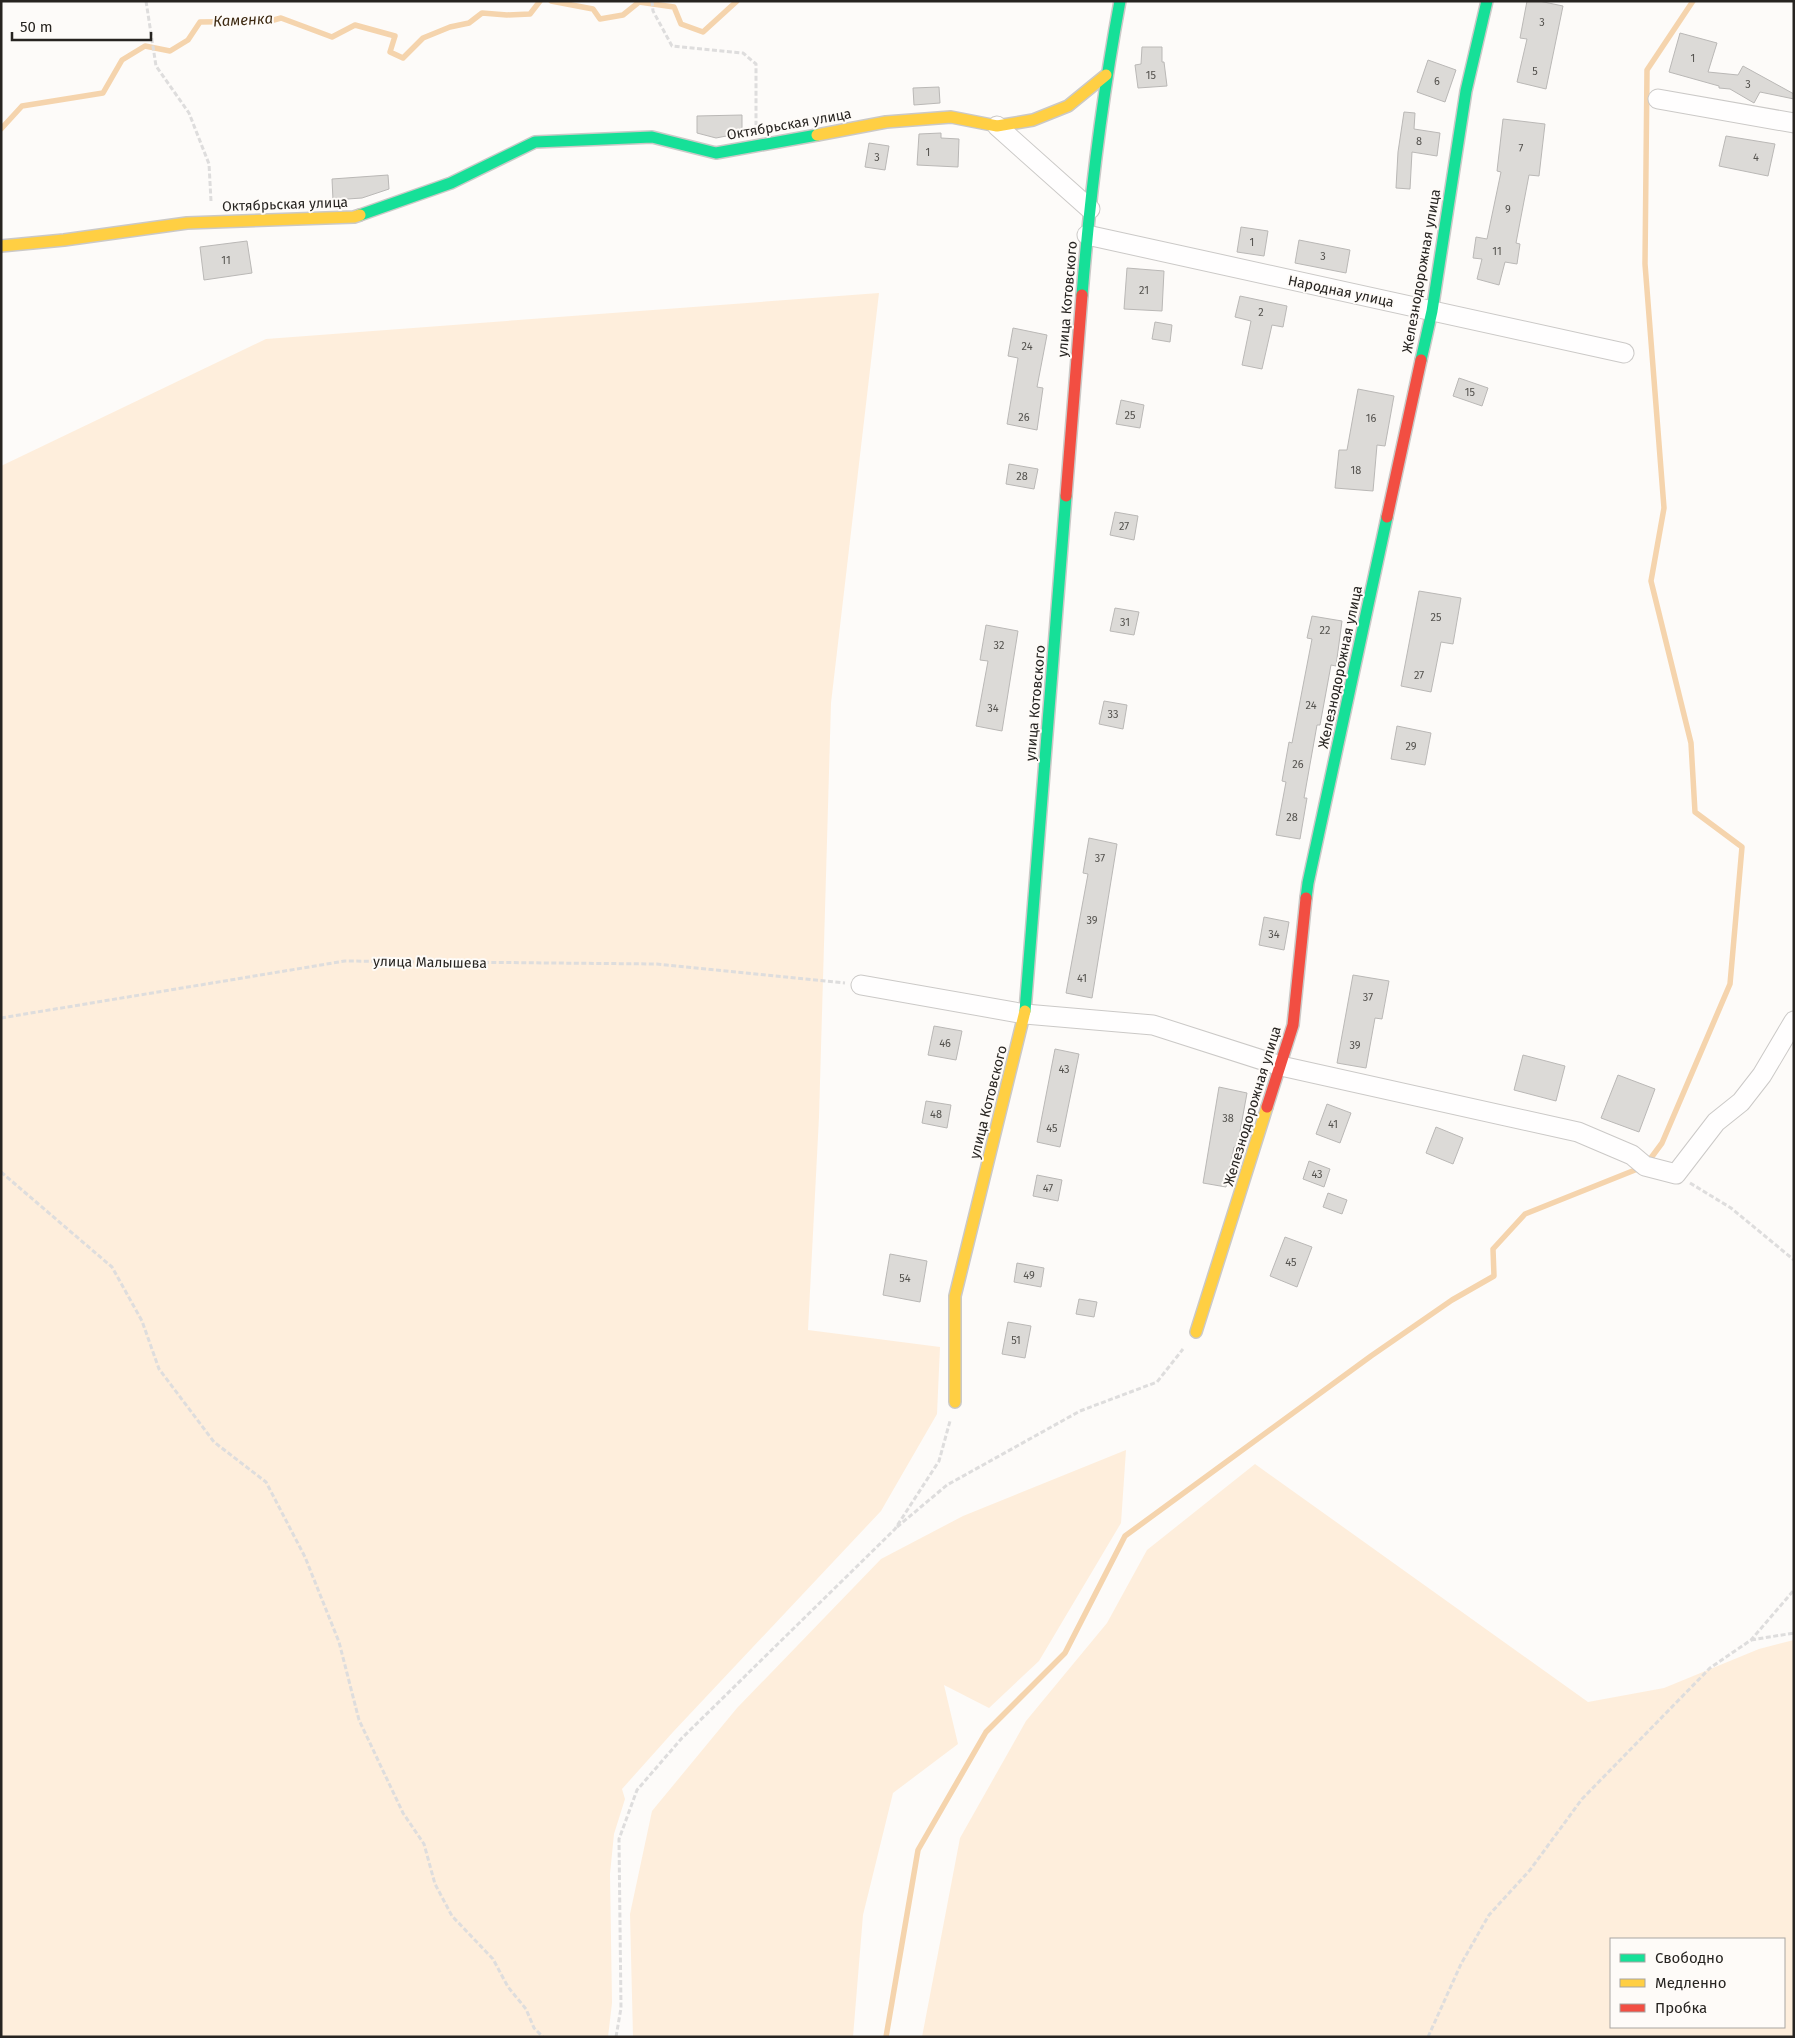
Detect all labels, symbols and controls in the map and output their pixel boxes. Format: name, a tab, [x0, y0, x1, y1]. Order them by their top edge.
water label: Каменка	[212, 9, 274, 31]
scale bar	[12, 10, 151, 42]
house number: 3	[1539, 16, 1545, 29]
text: 50 m	[20, 18, 53, 36]
house number: 1	[1691, 52, 1695, 65]
house number: 5	[1532, 65, 1538, 78]
house number: 15	[1146, 69, 1157, 82]
house number: 6	[1434, 75, 1440, 88]
house number: 3	[1745, 78, 1751, 91]
street label: Октябрьская улица	[725, 105, 853, 144]
house number: 8	[1416, 135, 1422, 148]
house number: 7	[1519, 142, 1524, 155]
house number: 1	[926, 146, 930, 159]
house number: 3	[874, 151, 880, 164]
house number: 4	[1753, 151, 1759, 164]
street label: Железнодорожная улица	[1399, 188, 1444, 354]
street label: Октябрьская улица	[222, 194, 348, 215]
house number: 9	[1505, 203, 1511, 216]
house number: 1	[1250, 236, 1254, 249]
street label: улица Котовского	[1054, 240, 1081, 358]
house number: 11	[1492, 245, 1502, 258]
house number: 3	[1320, 250, 1326, 263]
house number: 11	[221, 254, 231, 267]
street label: Народная улица	[1286, 272, 1395, 311]
house number: 21	[1139, 284, 1149, 297]
house number: 2	[1258, 306, 1264, 319]
house number: 24	[1022, 340, 1033, 353]
house number: 15	[1465, 386, 1476, 399]
house number: 25	[1125, 409, 1136, 422]
house number: 26	[1018, 411, 1030, 424]
house number: 16	[1366, 412, 1376, 425]
house number: 18	[1351, 464, 1361, 477]
house number: 28	[1016, 470, 1028, 483]
house number: 27	[1119, 520, 1129, 533]
street label: Железнодорожная улица	[1315, 584, 1366, 750]
house number: 25	[1431, 611, 1442, 624]
house number: 31	[1120, 616, 1130, 629]
house number: 22	[1320, 624, 1330, 637]
house number: 32	[994, 639, 1004, 652]
street label: улица Котовского	[1022, 644, 1049, 762]
house number: 27	[1414, 669, 1424, 682]
house number: 24	[1306, 699, 1317, 712]
house number: 34	[987, 702, 999, 715]
house number: 33	[1108, 708, 1118, 721]
house number: 29	[1405, 740, 1417, 753]
house number: 26	[1292, 758, 1304, 771]
house number: 28	[1286, 811, 1298, 824]
house number: 37	[1095, 852, 1105, 865]
house number: 39	[1086, 914, 1098, 927]
house number: 34	[1268, 928, 1280, 941]
street label: улица Малышева	[373, 953, 487, 972]
house number: 41	[1077, 972, 1087, 985]
house number: 37	[1363, 991, 1373, 1004]
street label: Железнодорожная улица	[1220, 1024, 1285, 1188]
house number: 46	[939, 1037, 951, 1050]
house number: 39	[1349, 1039, 1361, 1052]
street label: улица Котовского	[966, 1044, 1011, 1161]
house number: 43	[1058, 1063, 1070, 1076]
house number: 48	[930, 1108, 942, 1121]
house number: 38	[1222, 1112, 1234, 1125]
house number: 41	[1328, 1118, 1338, 1131]
house number: 45	[1046, 1122, 1058, 1135]
house number: 43	[1311, 1168, 1323, 1181]
house number: 47	[1043, 1182, 1053, 1195]
house number: 45	[1285, 1256, 1297, 1269]
house number: 49	[1023, 1269, 1035, 1282]
house number: 54	[899, 1272, 911, 1285]
house number: 51	[1011, 1334, 1021, 1347]
legend	[1610, 1938, 1785, 2028]
text: Свободно	[1655, 1949, 1724, 1967]
text: Медленно	[1655, 1974, 1727, 1992]
text: Пробка	[1655, 1999, 1707, 2017]

